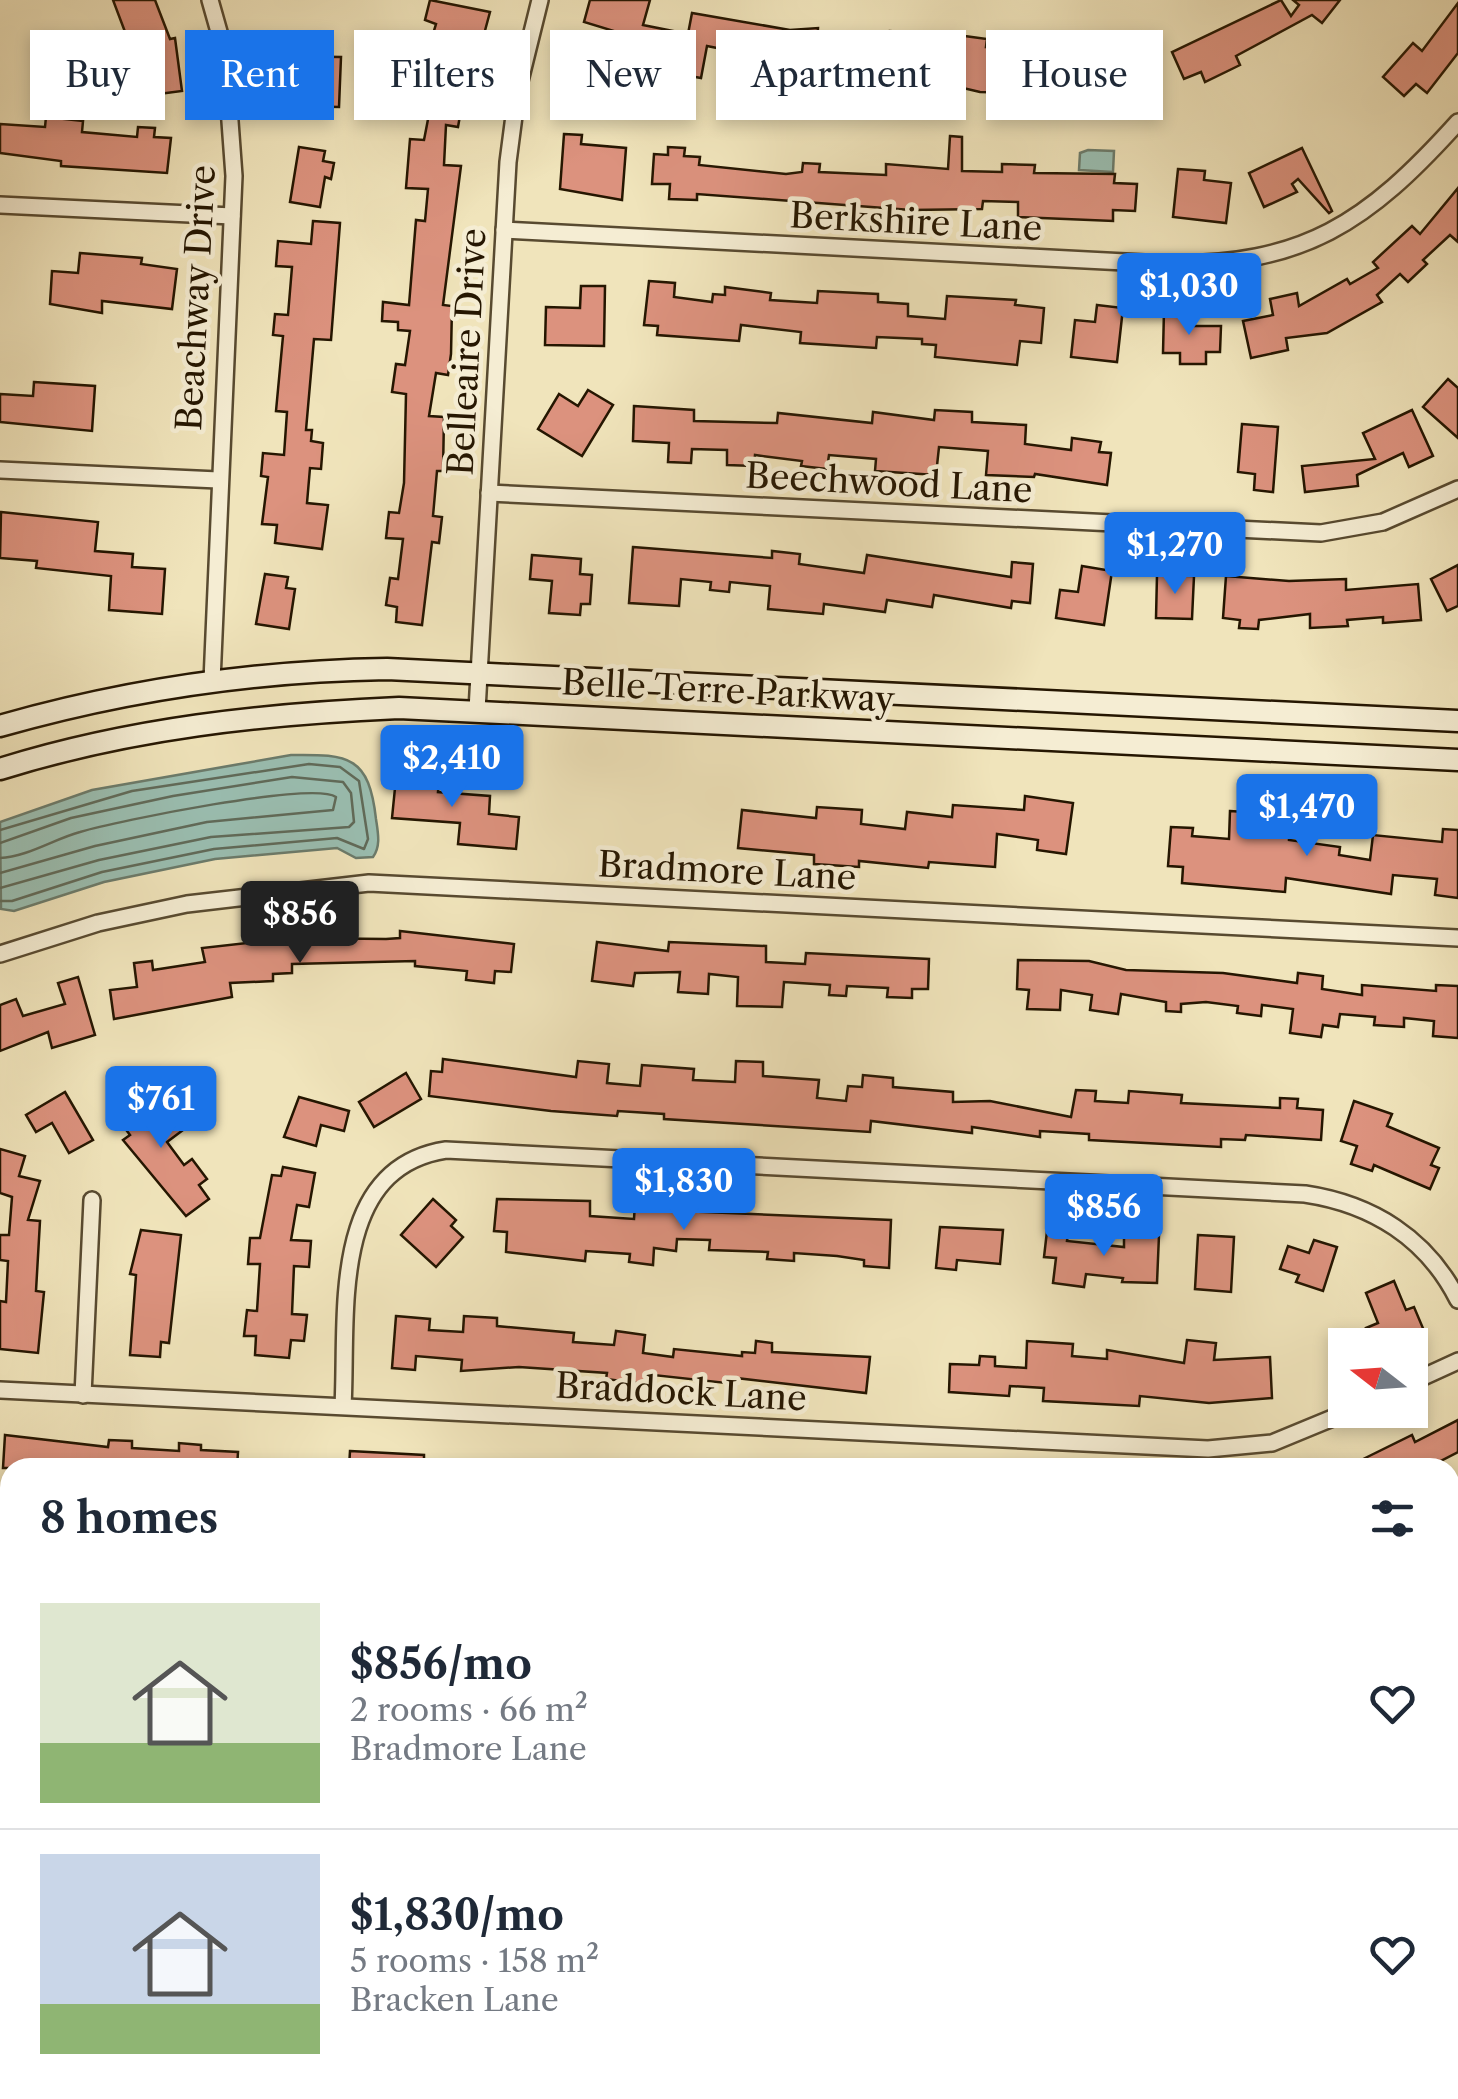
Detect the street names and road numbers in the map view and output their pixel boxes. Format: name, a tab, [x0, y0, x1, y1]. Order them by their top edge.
street label: Beachway Drive	[167, 164, 224, 432]
street label: Berkshire Lane	[789, 193, 1043, 250]
street label: Belleaire Drive	[439, 227, 494, 477]
street label: Beechwood Lane	[744, 454, 1034, 511]
street label: Belle Terre Parkway	[560, 660, 896, 721]
street label: Bradmore Lane	[597, 842, 857, 899]
street label: Braddock Lane	[554, 1363, 808, 1420]

